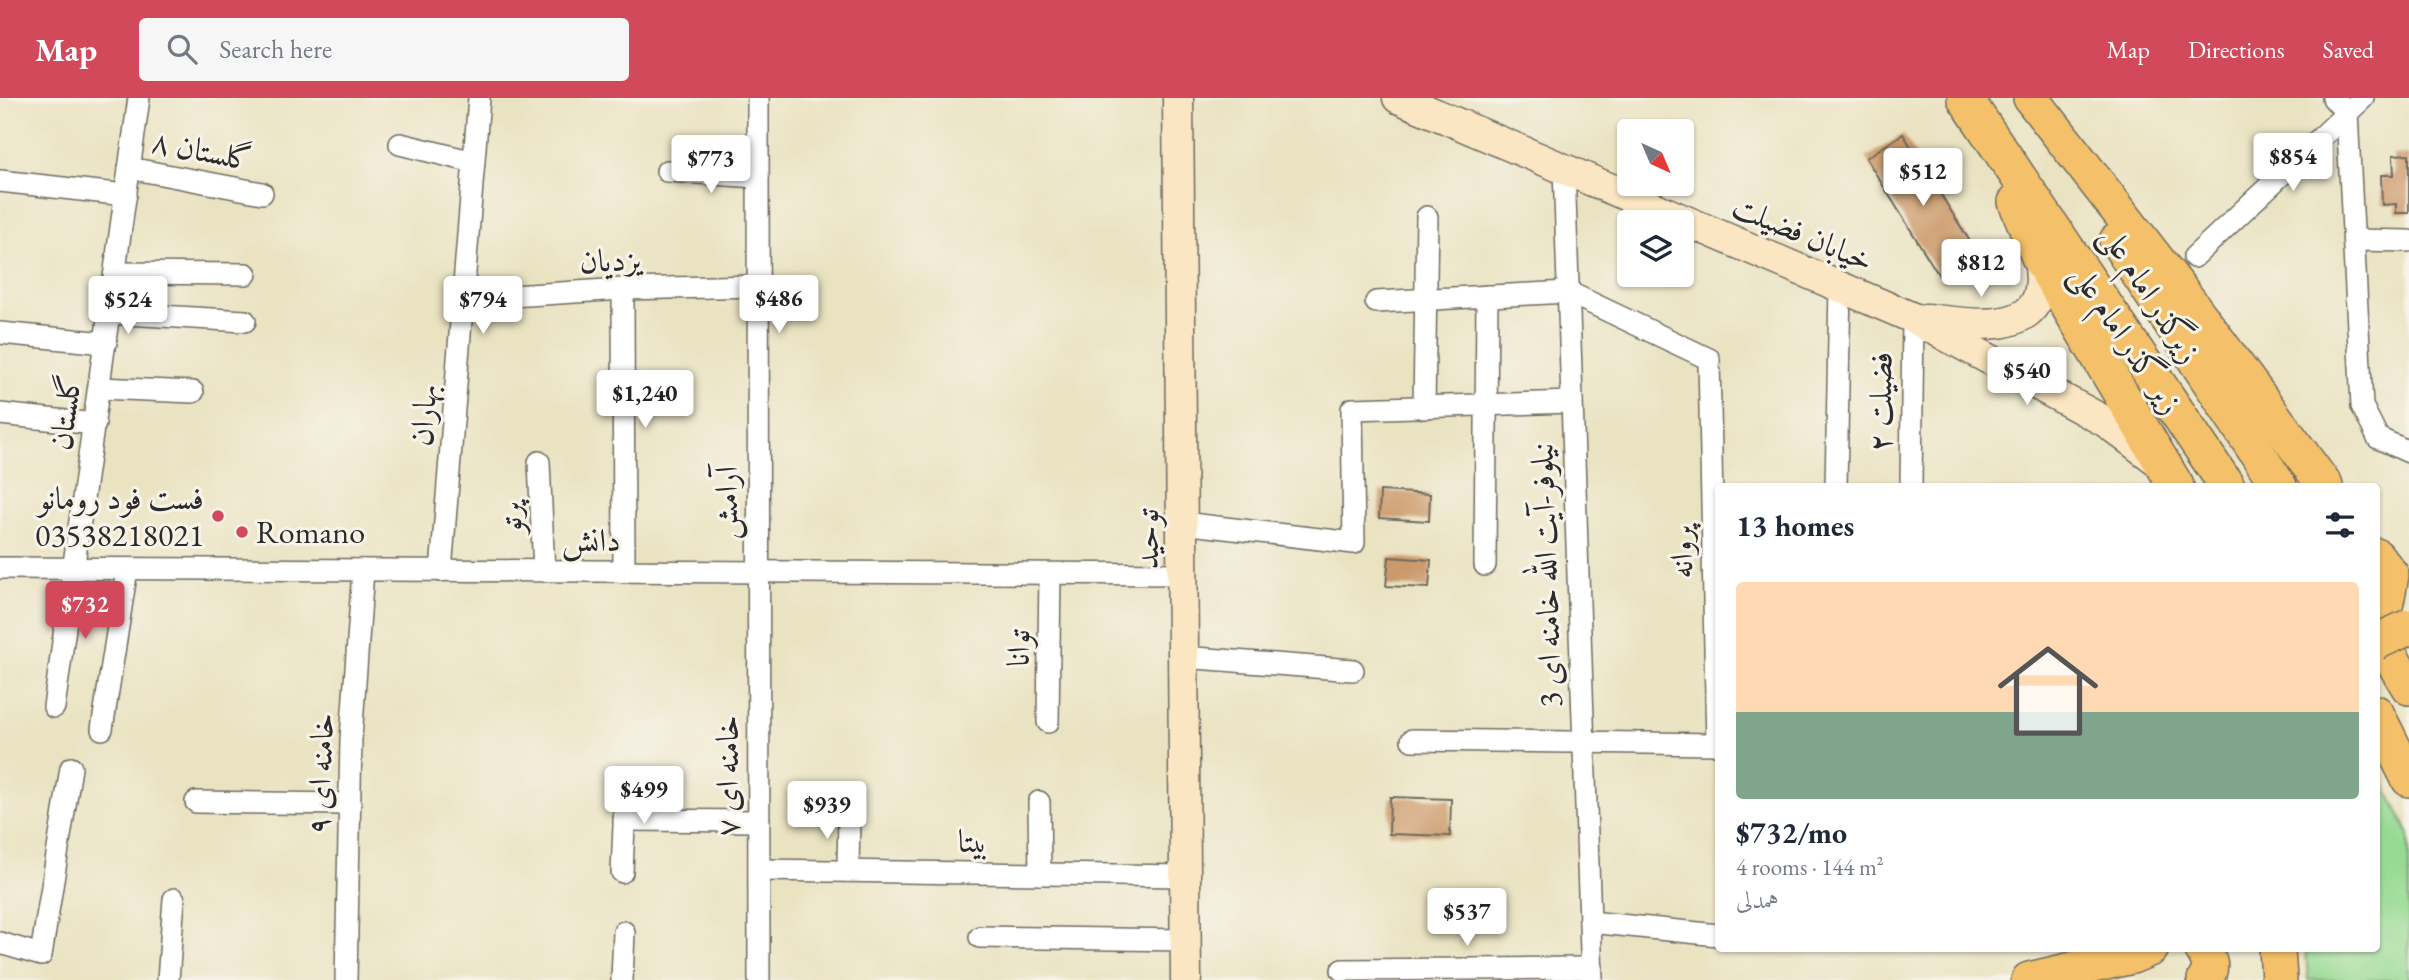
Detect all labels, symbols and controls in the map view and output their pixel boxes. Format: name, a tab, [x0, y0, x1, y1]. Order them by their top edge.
search box	[139, 18, 629, 81]
text: Map	[35, 28, 97, 71]
icon: search	[163, 30, 201, 68]
text: Search here	[219, 32, 332, 66]
text: Map	[2107, 34, 2150, 65]
text: Directions	[2188, 34, 2285, 65]
text: Saved	[2323, 34, 2374, 65]
north arrow	[1617, 119, 1694, 196]
map controls	[1617, 119, 1694, 287]
street label: گلستان ۸	[148, 120, 256, 180]
pin: $854	[2252, 134, 2334, 193]
pin: $773	[670, 136, 752, 195]
text: $854	[2269, 141, 2317, 171]
text: $773	[687, 143, 735, 173]
pin: $512	[1882, 148, 1964, 208]
text: $512	[1899, 156, 1947, 186]
street label: خیابان فضیلت	[1726, 185, 1880, 281]
button: layers	[1617, 210, 1694, 287]
street label: زیرگذر امام علی	[2085, 217, 2212, 375]
street label: یزدیان	[579, 238, 645, 282]
pin: $812	[1940, 240, 2022, 299]
text: $812	[1957, 247, 2005, 277]
street label: زیر گذر امام علی	[2056, 255, 2193, 426]
pin: $486	[738, 275, 820, 335]
pin: $524	[87, 276, 169, 336]
pin: $794	[442, 276, 524, 336]
text: $486	[755, 283, 803, 313]
text: $524	[104, 284, 152, 314]
text: $794	[459, 284, 507, 314]
pin: $540	[1986, 348, 2068, 407]
street label: فضیلت ۲	[1858, 352, 1902, 452]
text: $540	[2003, 355, 2051, 385]
pin: $1,240	[588, 370, 702, 430]
street label: گلستان	[39, 371, 91, 453]
text: $1,240	[613, 378, 677, 408]
street label: بهاران	[399, 382, 447, 448]
street label: نیلوفر-آیت الله خامنه ای 3	[1516, 442, 1572, 708]
street label: آرامش	[705, 463, 748, 540]
place label: فست فود رومانو 03538218021	[35, 477, 204, 556]
street label: پرتو	[488, 497, 532, 538]
text: 13 homes	[1736, 506, 1854, 545]
icon: filters	[2321, 506, 2359, 544]
marker: فست فود رومانو 03538218021	[210, 508, 226, 524]
street label: توحید	[1126, 508, 1168, 569]
place label: Romano	[256, 511, 365, 553]
street label: دانش	[561, 519, 621, 562]
street label: پروانه	[1659, 522, 1702, 579]
marker: Romano	[234, 524, 250, 540]
pin: $732	[44, 582, 126, 641]
text: $732	[61, 589, 109, 619]
street label: توانا	[997, 628, 1039, 667]
icon: home	[1985, 628, 2111, 754]
street label: خامنه ای ۹	[297, 712, 343, 836]
street label: خامنه ای ۷	[706, 715, 748, 837]
pin: $499	[603, 766, 685, 826]
text: $499	[620, 774, 668, 804]
pin: $939	[786, 782, 868, 841]
text: $939	[803, 789, 851, 819]
text: $732/mo	[1736, 813, 1847, 852]
street label: بیتا	[957, 820, 989, 862]
text: 4 rooms · 144 m²	[1736, 852, 1884, 882]
text: همدلی	[1736, 885, 1779, 915]
pin: $537	[1426, 888, 1508, 948]
text: $537	[1443, 896, 1491, 926]

